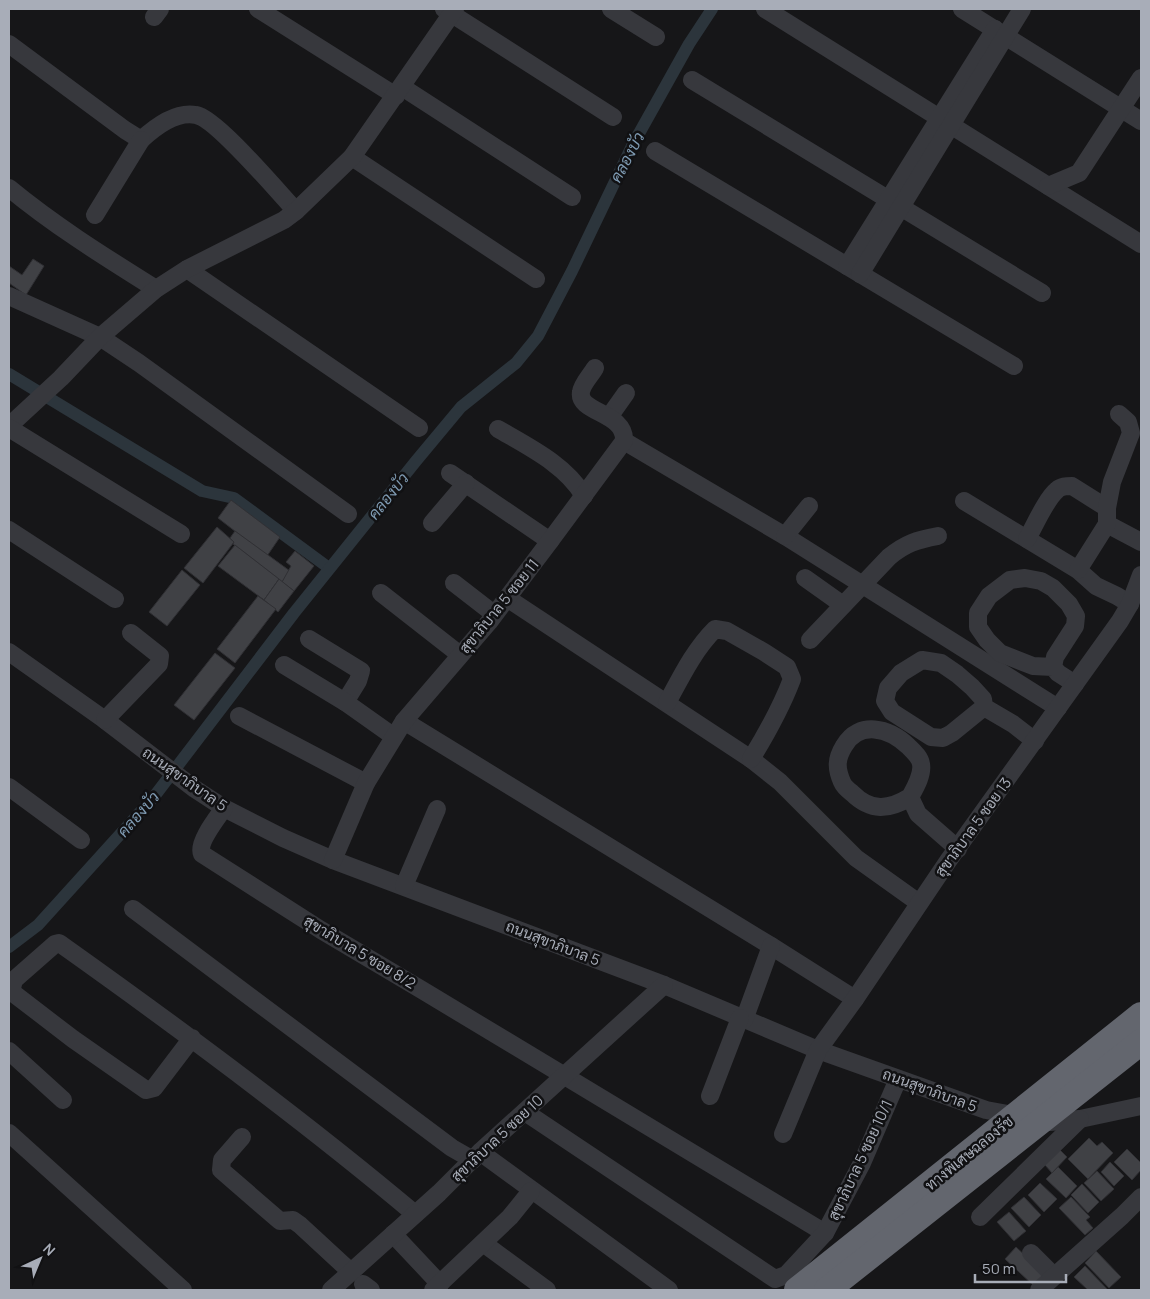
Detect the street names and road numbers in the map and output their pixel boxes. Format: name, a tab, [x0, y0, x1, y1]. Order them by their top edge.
street label: สุขาภิบาล 5 ซอย 11	[454, 554, 544, 658]
street label: ถนนสุขาภิบาล 5	[138, 742, 232, 817]
street label: สุขาภิบาล 5 ซอย 13	[930, 773, 1017, 882]
street label: สุขาภิบาล 5 ซอย 8/2	[300, 910, 420, 995]
street label: ถนนสุขาภิบาล 5	[503, 915, 603, 972]
street label: ถนนสุขาภิบาล 5	[879, 1063, 980, 1118]
street label: สุขาภิบาล 5 ซอย 10	[446, 1090, 548, 1187]
street label: สุขาภิบาล 5 ซอย 10/1	[823, 1096, 898, 1224]
street label: ทางพิเศษฉลองรัช	[921, 1111, 1017, 1195]

